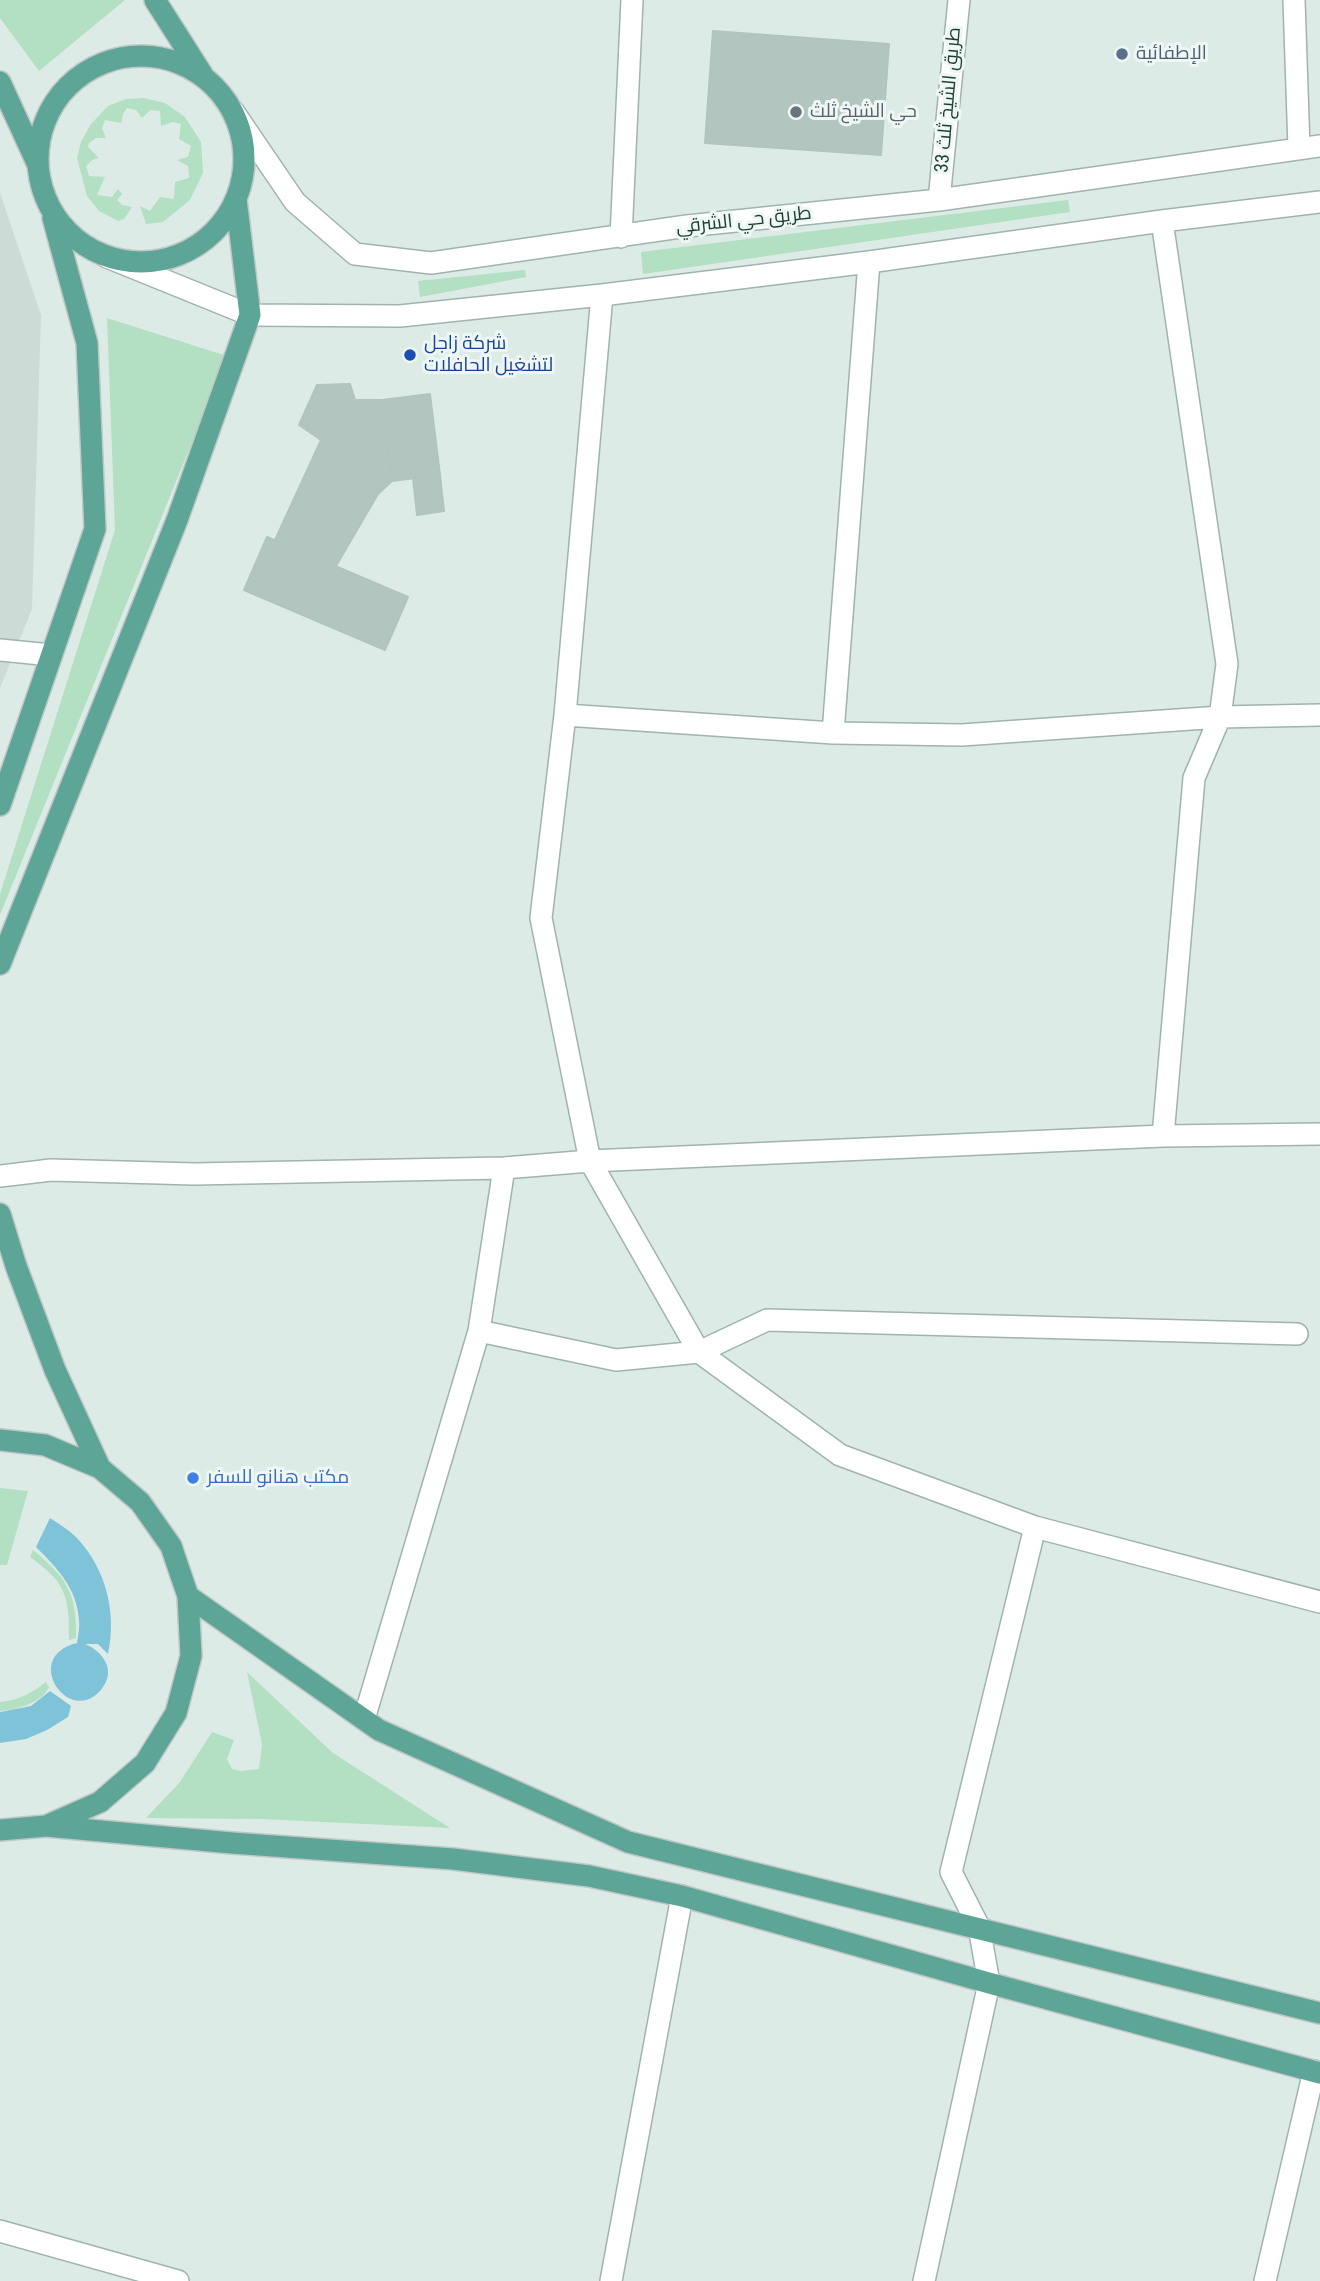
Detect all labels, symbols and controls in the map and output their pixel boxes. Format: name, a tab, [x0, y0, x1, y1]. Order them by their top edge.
street label: طريق الشيخ ثلث 33	[931, 26, 967, 174]
place label: الإطفائية	[1136, 43, 1207, 65]
marker: الإطفائية	[1114, 46, 1130, 62]
place label: حي الشيخ ثلث	[810, 101, 917, 123]
marker: حي الشيخ ثلث	[788, 104, 804, 120]
street label: طريق حي الشرقي	[675, 203, 813, 239]
place label: شركة زاجل لتشغيل الحافلات	[424, 333, 553, 377]
marker: شركة زاجل لتشغيل الحافلات	[402, 347, 418, 363]
place label: مكتب هنانو للسفر	[207, 1467, 349, 1489]
marker: مكتب هنانو للسفر	[185, 1470, 201, 1486]

